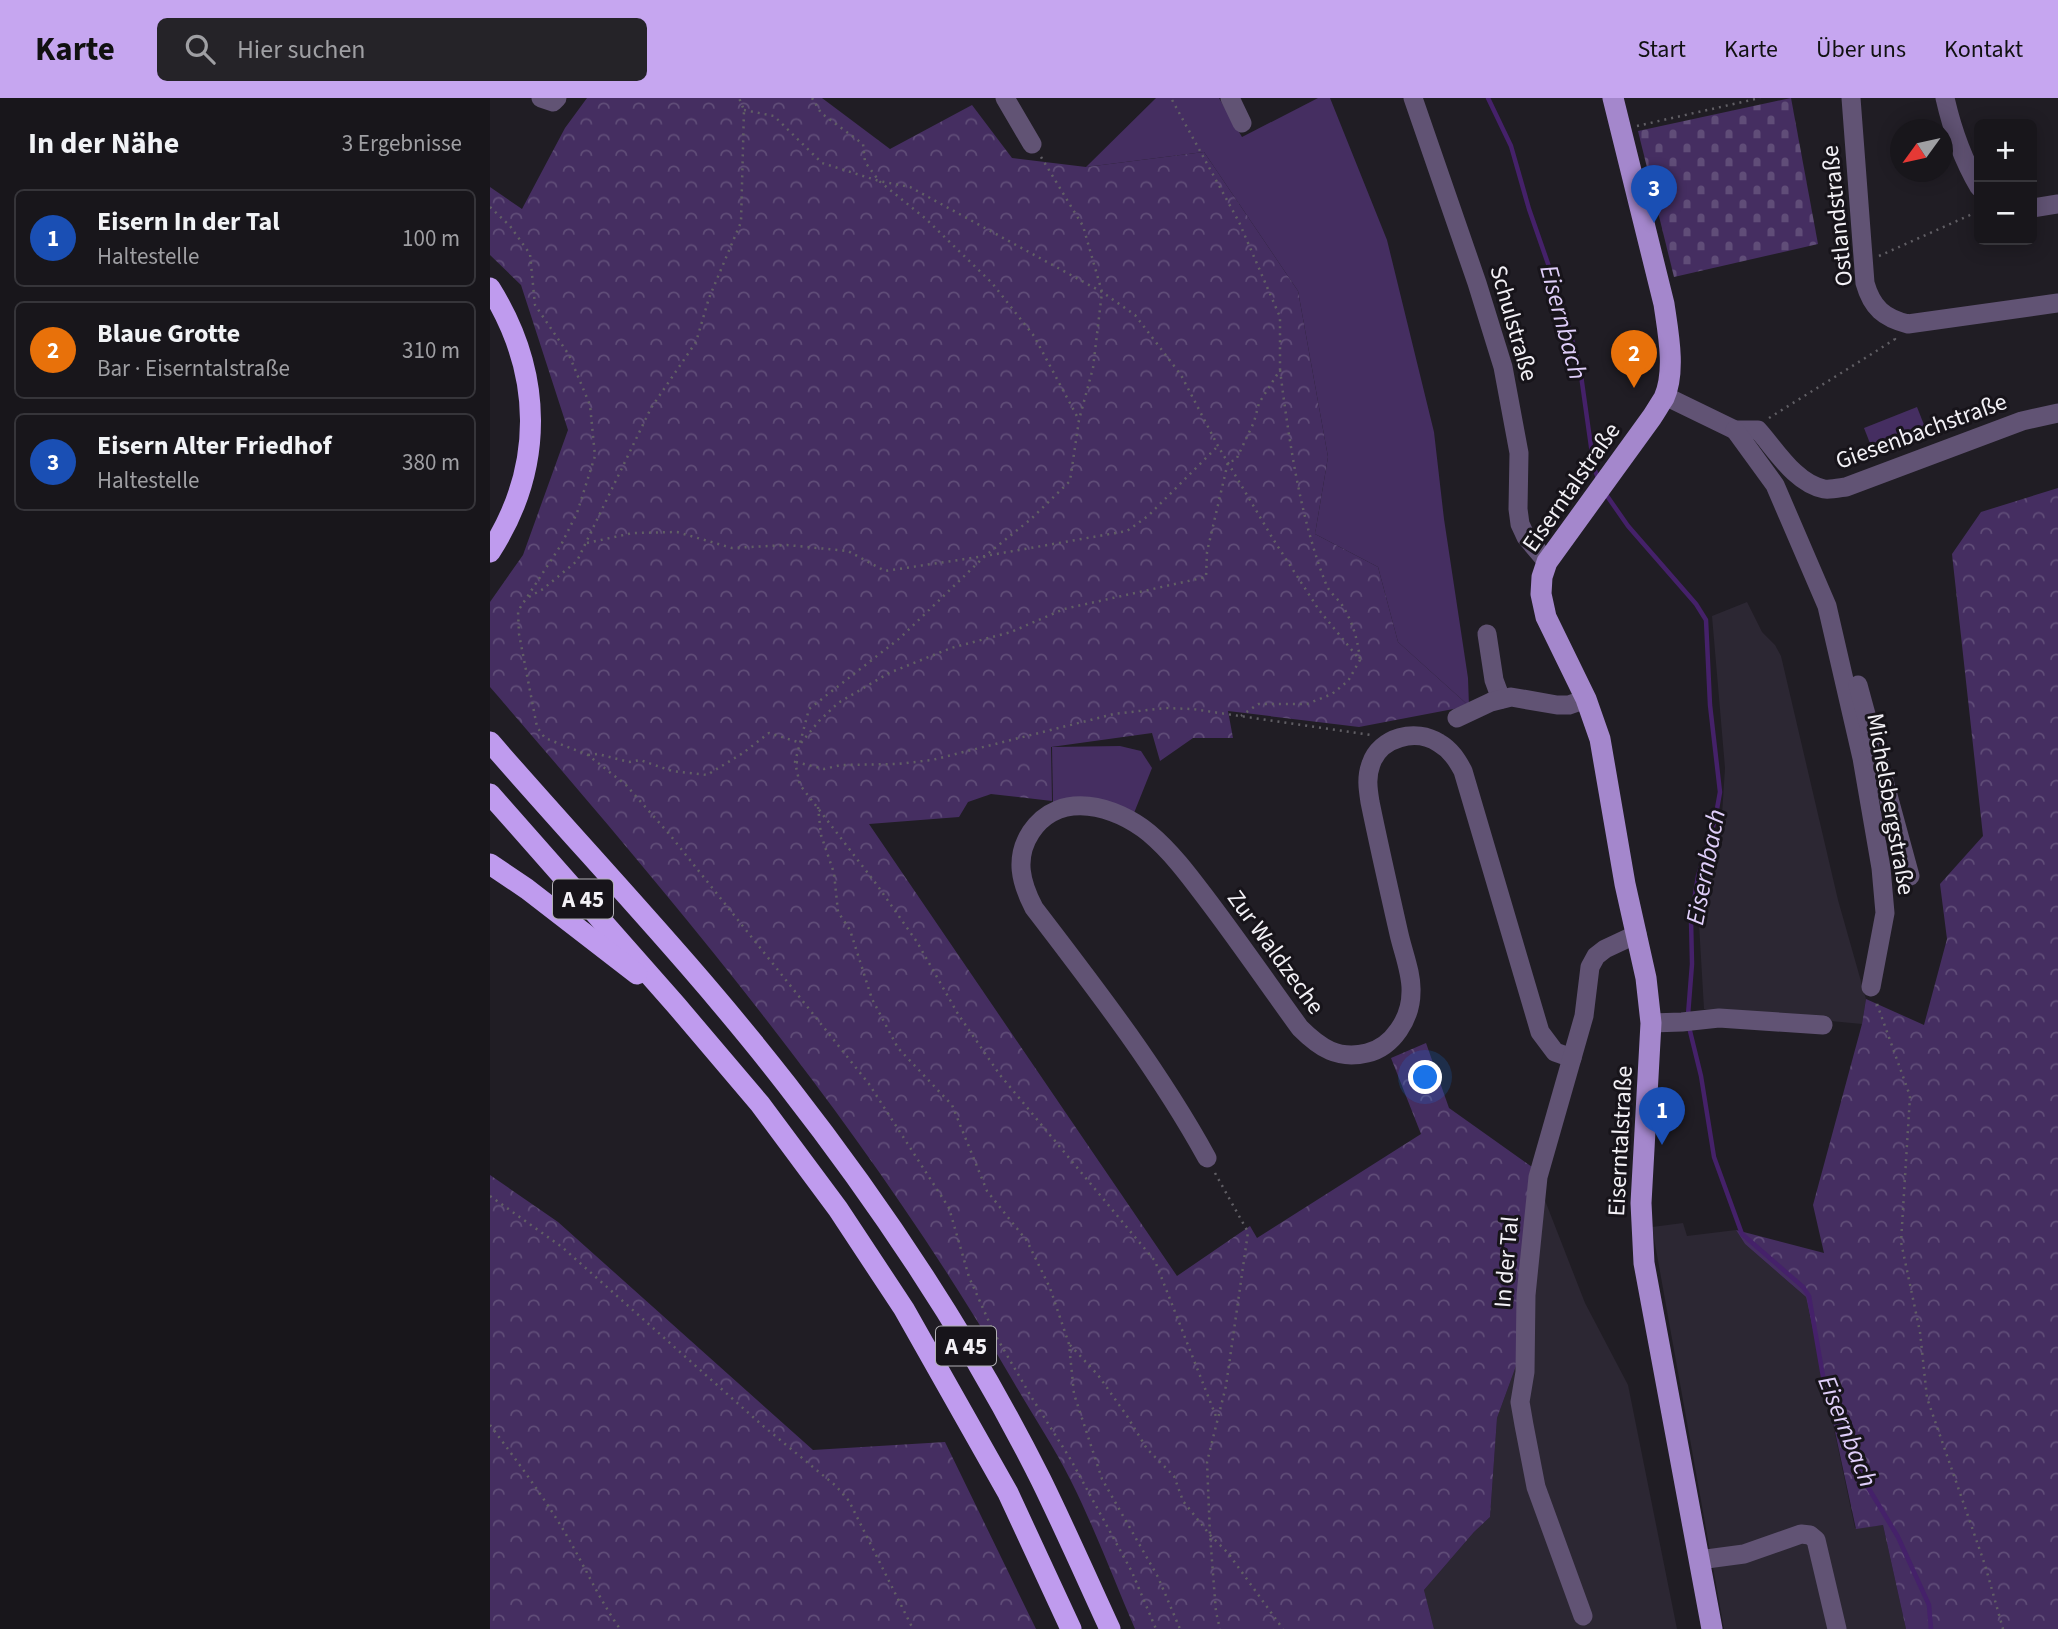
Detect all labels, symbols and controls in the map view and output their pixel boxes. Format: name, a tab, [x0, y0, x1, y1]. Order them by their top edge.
search box	[157, 18, 647, 81]
text: Karte	[35, 26, 115, 73]
icon: search	[181, 30, 219, 68]
text: Hier suchen	[237, 31, 366, 68]
text: Start	[1638, 32, 1686, 67]
text: Karte	[1724, 32, 1778, 67]
text: Über uns	[1816, 32, 1906, 67]
text: Kontakt	[1944, 32, 2023, 67]
north arrow	[1890, 119, 1953, 182]
map controls	[1974, 119, 2037, 245]
button: +	[1974, 119, 2037, 182]
text: In der Nähe	[28, 122, 179, 165]
text: 3 Ergebnisse	[342, 127, 462, 160]
street label: Ostlandstraße	[1813, 144, 1862, 288]
pin: 3	[1631, 165, 1677, 223]
button: −	[1974, 182, 2037, 245]
text: Eisern In der Tal	[97, 203, 280, 240]
text: 1	[47, 222, 59, 255]
text: 100 m	[402, 222, 460, 255]
text: Haltestelle	[97, 240, 200, 273]
street label: Schulstraße	[1480, 261, 1547, 385]
water label: Eisernbach	[1530, 261, 1597, 384]
text: Blaue Grotte	[97, 315, 240, 352]
pin: 2	[1611, 330, 1657, 388]
text: 2	[47, 334, 59, 367]
text: 310 m	[402, 334, 460, 367]
text: Bar · Eiserntalstraße	[97, 352, 290, 385]
street label: Giesenbachstraße	[1831, 384, 2012, 479]
street label: Eiserntalstraße	[1514, 415, 1629, 559]
text: Eisern Alter Friedhof	[97, 427, 332, 464]
text: 3	[47, 446, 59, 479]
text: 380 m	[402, 446, 460, 479]
text: Haltestelle	[97, 464, 200, 497]
street label: Michelsbergstraße	[1857, 710, 1924, 898]
water label: Eisernbach	[1676, 806, 1735, 928]
road number: A 45	[553, 880, 613, 918]
street label: Zur Waldzeche	[1218, 883, 1333, 1022]
your location	[1408, 1060, 1442, 1094]
street label: Eiserntalstraße	[1599, 1065, 1642, 1217]
pin: 1	[1639, 1087, 1685, 1145]
street label: In der Tal	[1485, 1215, 1528, 1309]
road number: A 45	[936, 1326, 996, 1366]
water label: Eisernbach	[1808, 1370, 1887, 1493]

